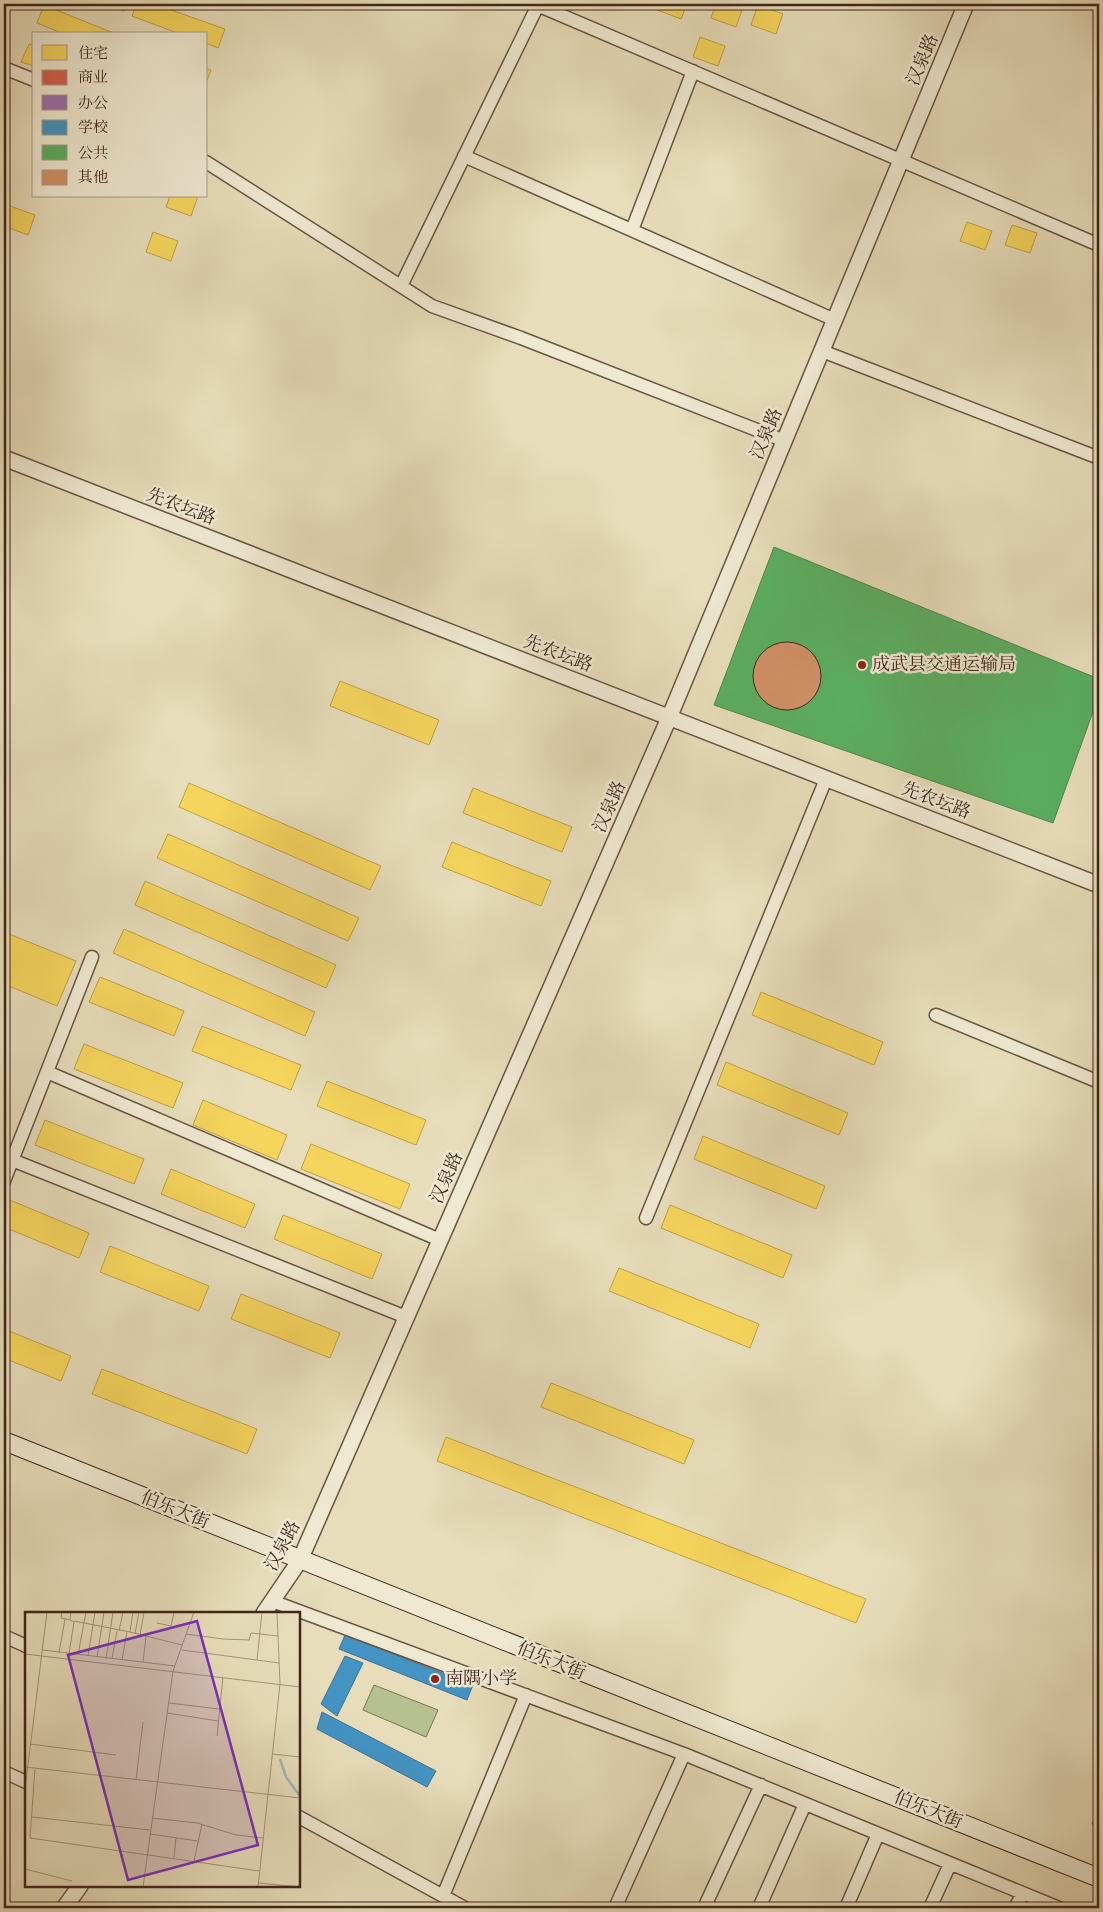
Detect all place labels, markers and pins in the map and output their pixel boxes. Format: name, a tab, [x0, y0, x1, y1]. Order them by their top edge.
place label: 成武县交通运输局	[872, 654, 1016, 674]
marker: 成武县交通运输局	[856, 659, 868, 671]
place label: 南隅小学	[445, 1668, 517, 1688]
marker: 南隅小学	[429, 1673, 441, 1685]

